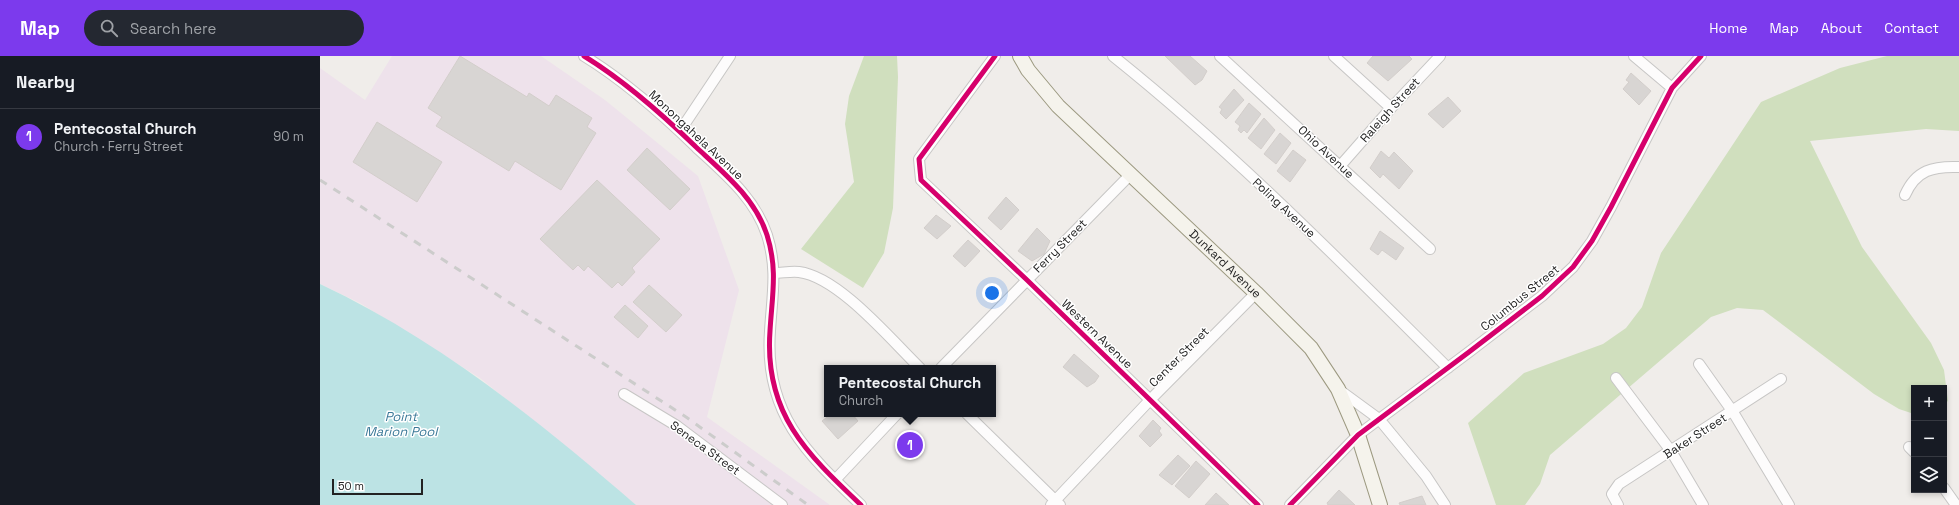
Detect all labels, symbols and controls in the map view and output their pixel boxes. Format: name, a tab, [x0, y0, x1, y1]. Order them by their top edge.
search box	[84, 10, 364, 46]
text: Map	[20, 16, 60, 41]
icon: search	[98, 17, 120, 39]
text: Search here	[130, 19, 216, 38]
text: Home	[1709, 19, 1747, 37]
text: Map	[1769, 19, 1799, 37]
text: About	[1821, 19, 1862, 37]
text: Contact	[1884, 19, 1939, 37]
text: Nearby	[16, 71, 75, 93]
street label: Raleigh Street	[1357, 74, 1423, 146]
street label: Monongahela Avenue	[645, 87, 747, 183]
text: Pentecostal Church	[54, 119, 197, 138]
street label: Ohio Avenue	[1295, 122, 1357, 182]
text: 1	[26, 128, 32, 145]
text: 90 m	[273, 128, 304, 145]
text: Church · Ferry Street	[54, 138, 183, 155]
street label: Poling Avenue	[1249, 175, 1319, 241]
street label: Ferry Street	[1030, 216, 1090, 276]
street label: Dunkard Avenue	[1186, 226, 1265, 302]
street label: Columbus Street	[1477, 261, 1563, 335]
your location	[982, 283, 1002, 303]
street label: Western Avenue	[1058, 296, 1136, 372]
street label: Center Street	[1146, 324, 1212, 390]
popup	[824, 365, 996, 417]
text: Pentecostal Church	[839, 373, 981, 392]
map controls	[1911, 385, 1947, 493]
button: +	[1911, 385, 1947, 421]
text: Church	[839, 392, 883, 409]
water label: Point Marion Pool	[364, 408, 439, 440]
street label: Baker Street	[1660, 410, 1730, 462]
street label: Seneca Street	[667, 417, 743, 479]
button: −	[1911, 421, 1947, 457]
pin: 1	[897, 430, 923, 460]
button: layers	[1911, 457, 1947, 493]
scale bar	[332, 477, 423, 496]
text: 50 m	[338, 479, 364, 493]

